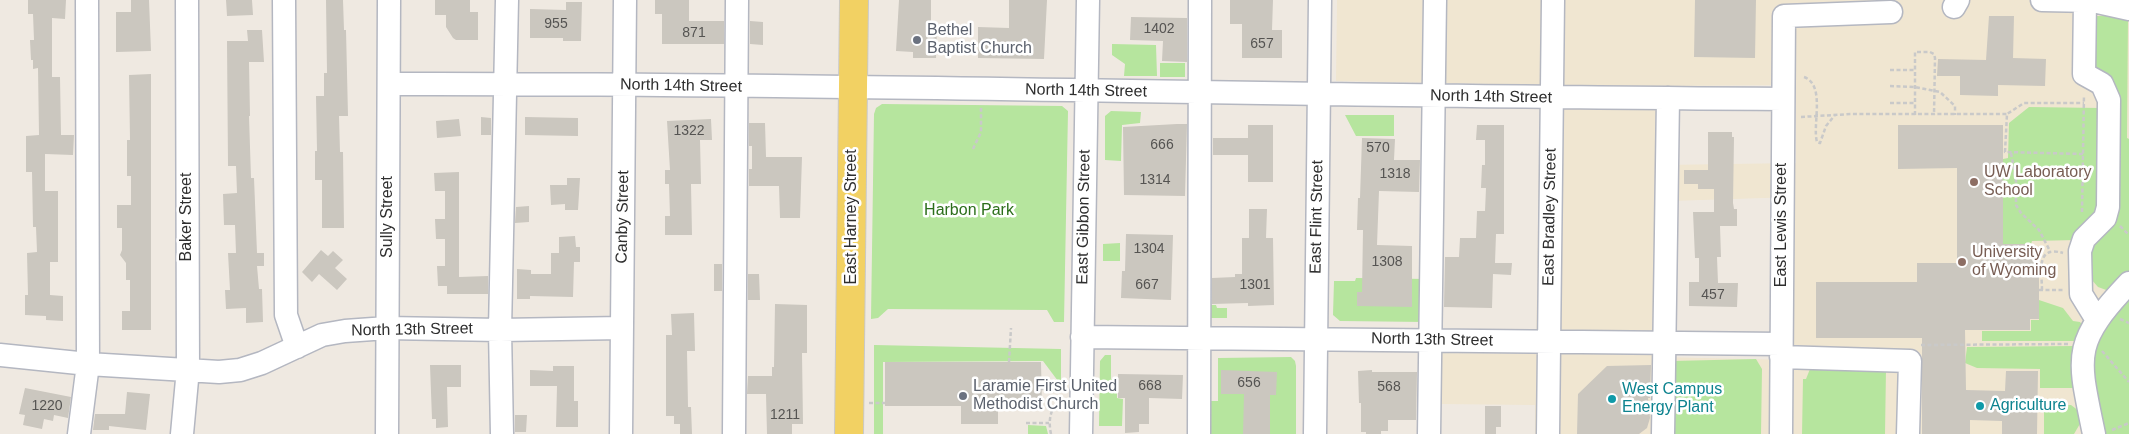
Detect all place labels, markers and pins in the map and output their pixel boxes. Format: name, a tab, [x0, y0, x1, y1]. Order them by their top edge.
place label: Bethel Baptist Church	[927, 21, 1032, 59]
marker: Bethel Baptist Church	[911, 34, 923, 46]
place label: UW Laboratory School	[1984, 163, 2092, 201]
marker: UW Laboratory School	[1968, 176, 1980, 188]
place label: University of Wyoming	[1972, 243, 2056, 281]
marker: University of Wyoming	[1956, 256, 1968, 268]
place label: Laramie First United Methodist Church	[973, 377, 1117, 415]
place label: West Campus Energy Plant	[1622, 380, 1722, 418]
marker: Laramie First United Methodist Church	[957, 390, 969, 402]
marker: West Campus Energy Plant	[1606, 393, 1618, 405]
place label: Agriculture	[1990, 396, 2066, 416]
marker: Agriculture	[1974, 400, 1986, 412]

